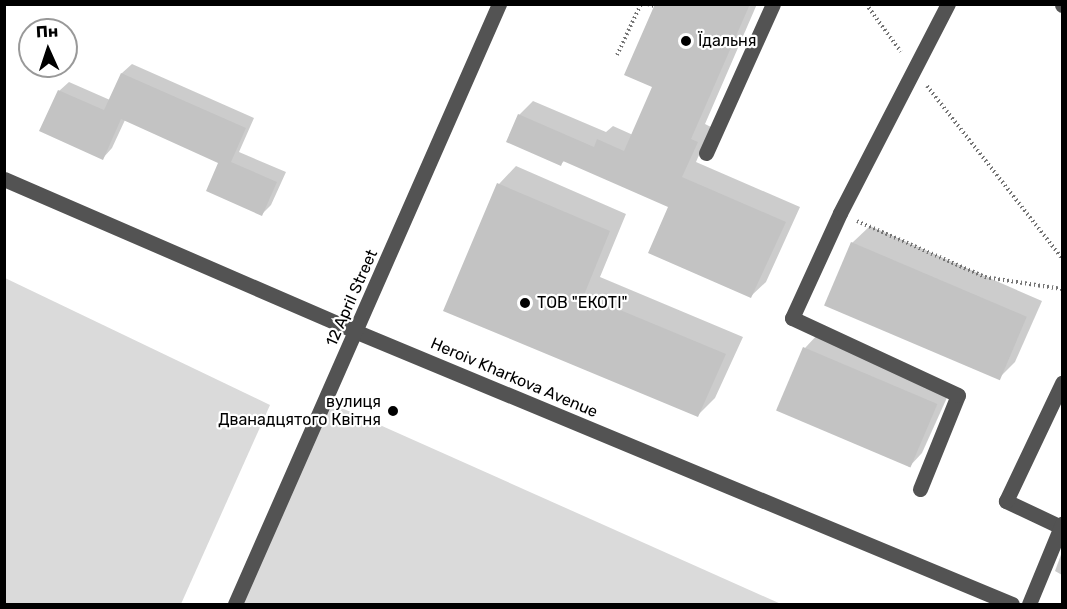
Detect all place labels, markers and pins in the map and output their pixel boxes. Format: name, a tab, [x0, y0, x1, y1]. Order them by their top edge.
place label: Їдальня	[698, 31, 757, 51]
marker: Їдальня	[679, 34, 693, 48]
place label: ТОВ "ЕКОТI"	[537, 293, 627, 313]
marker: ТОВ "ЕКОТI"	[518, 296, 532, 310]
place label: вулиця Дванадцятого Квітня	[218, 392, 381, 430]
marker: вулиця Дванадцятого Квітня	[386, 404, 400, 418]

